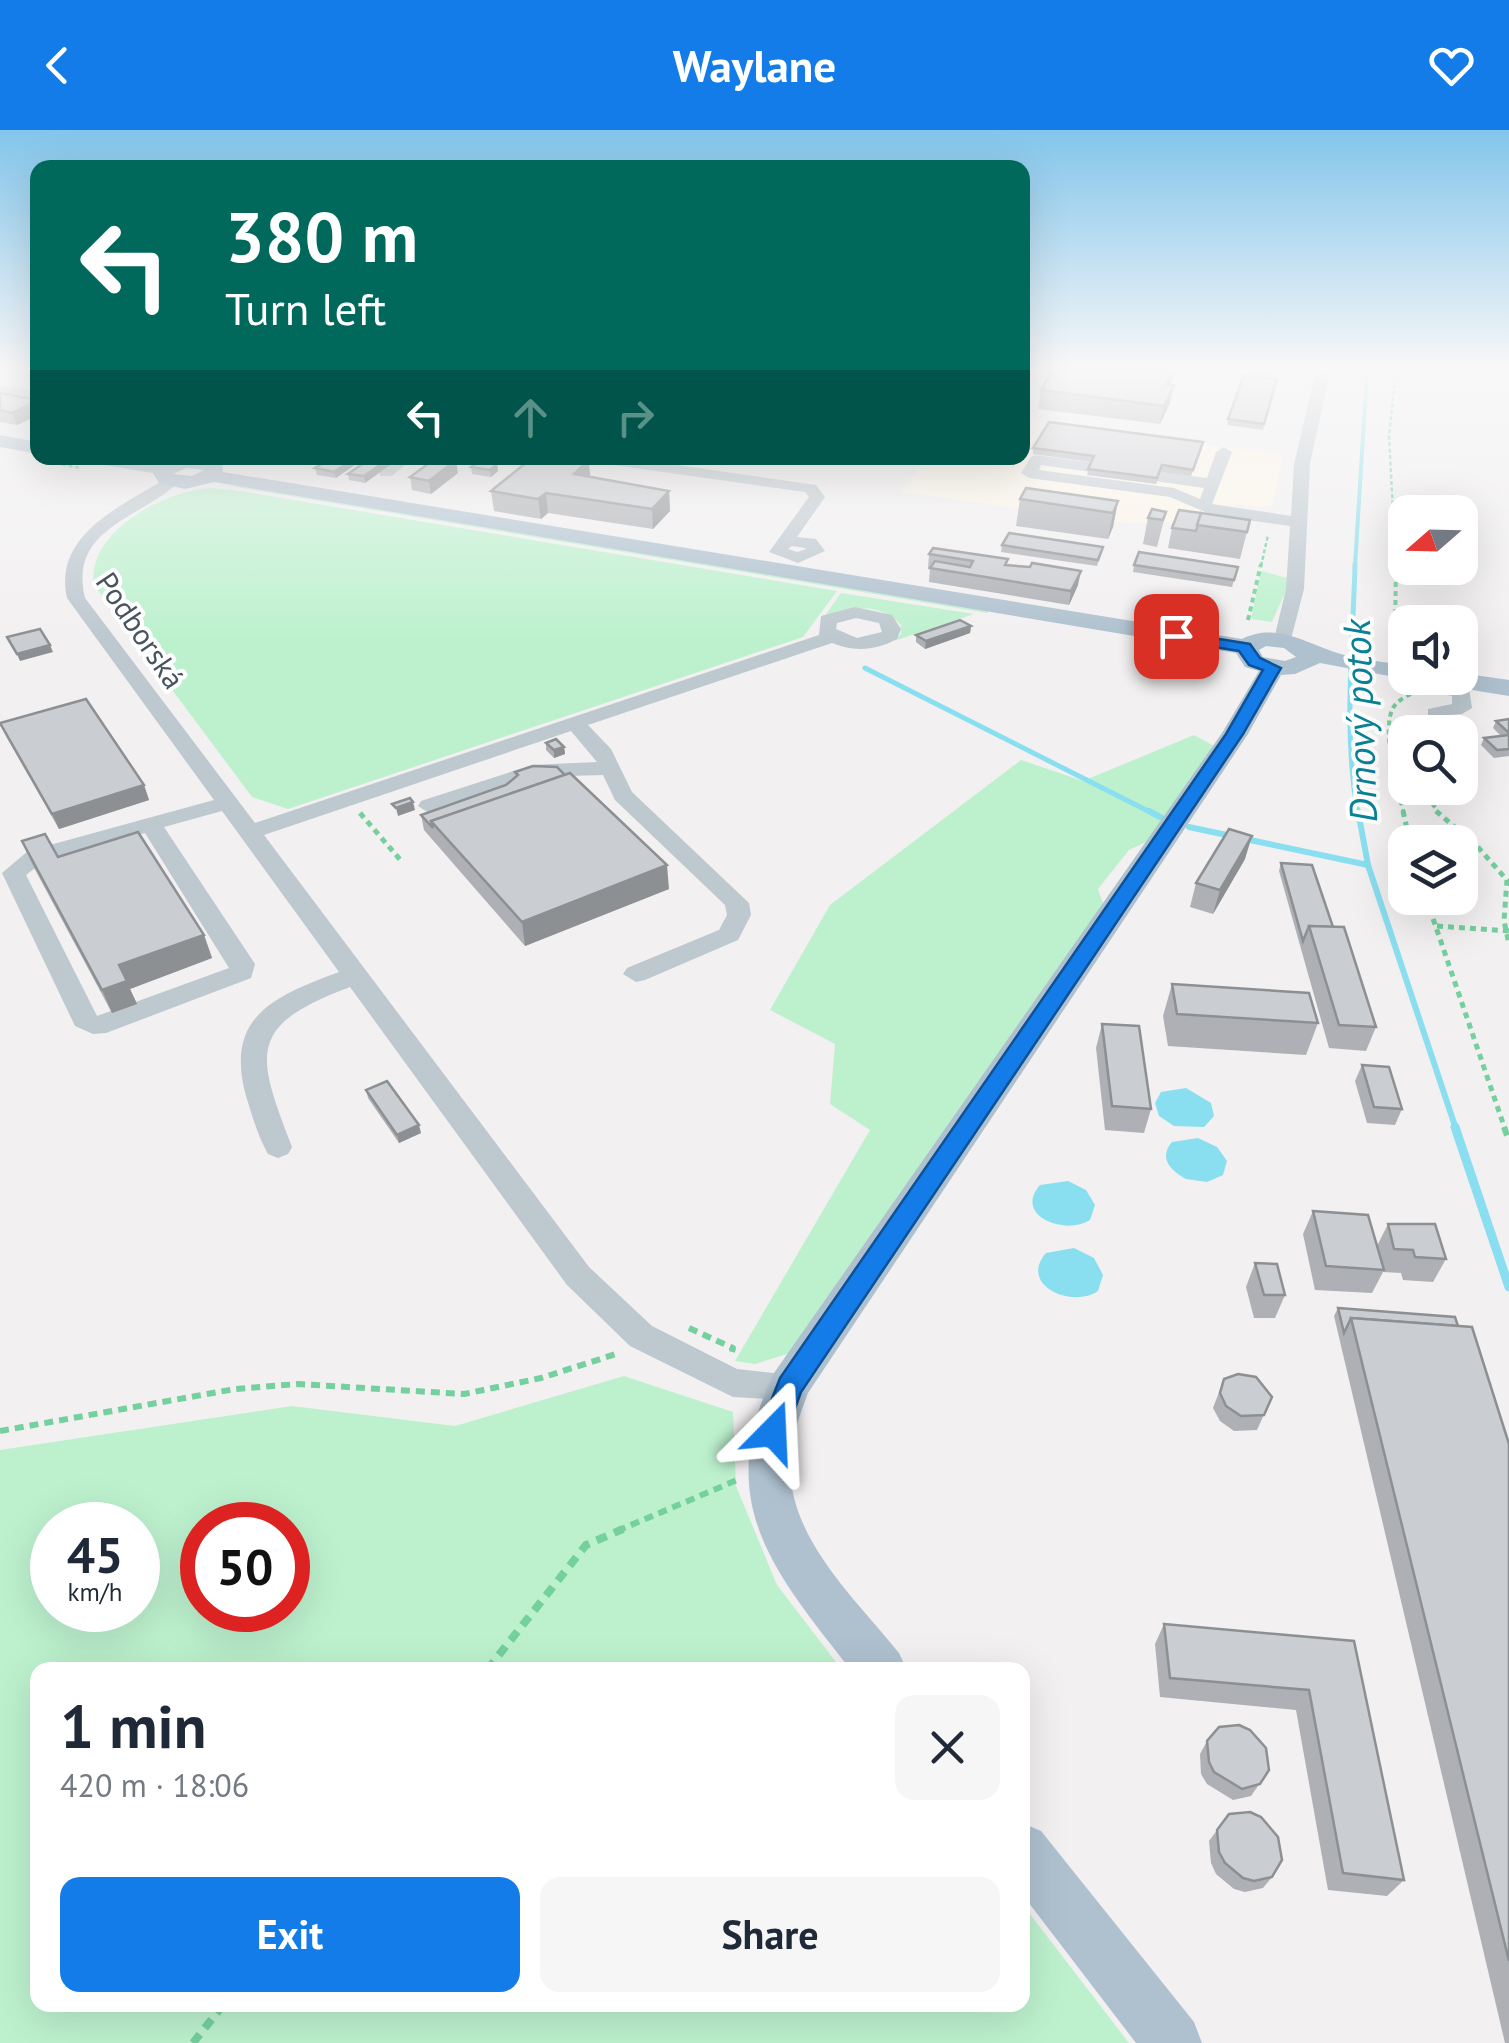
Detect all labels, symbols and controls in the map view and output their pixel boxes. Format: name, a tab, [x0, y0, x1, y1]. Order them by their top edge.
text: Waylane	[673, 36, 836, 94]
icon: back	[30, 38, 85, 93]
icon: heart	[1424, 38, 1479, 93]
text: 380 m	[225, 191, 418, 281]
icon: left	[60, 200, 190, 330]
text: Turn left	[225, 279, 386, 337]
icon: left	[398, 390, 453, 445]
icon: ahead	[503, 390, 558, 445]
icon: right	[608, 390, 663, 445]
north arrow	[1388, 495, 1478, 585]
map controls	[1388, 495, 1478, 915]
street label: Podborská	[88, 564, 194, 696]
pin	[1134, 594, 1219, 679]
button: sound	[1388, 605, 1478, 695]
icon: arrive	[1149, 609, 1204, 664]
water label: Drnový potok	[1331, 617, 1387, 823]
button: search	[1388, 715, 1478, 805]
button: layers	[1388, 825, 1478, 915]
position arrow	[721, 1380, 825, 1484]
speed limit sign: 50	[180, 1502, 310, 1632]
text: 45	[67, 1522, 123, 1587]
text: km/h	[68, 1576, 122, 1608]
text: 1 min	[60, 1687, 206, 1765]
button: close	[895, 1695, 1000, 1800]
text: 420 m · 18:06	[60, 1764, 249, 1806]
button: Exit	[60, 1877, 520, 1992]
button: Share	[540, 1877, 1000, 1992]

